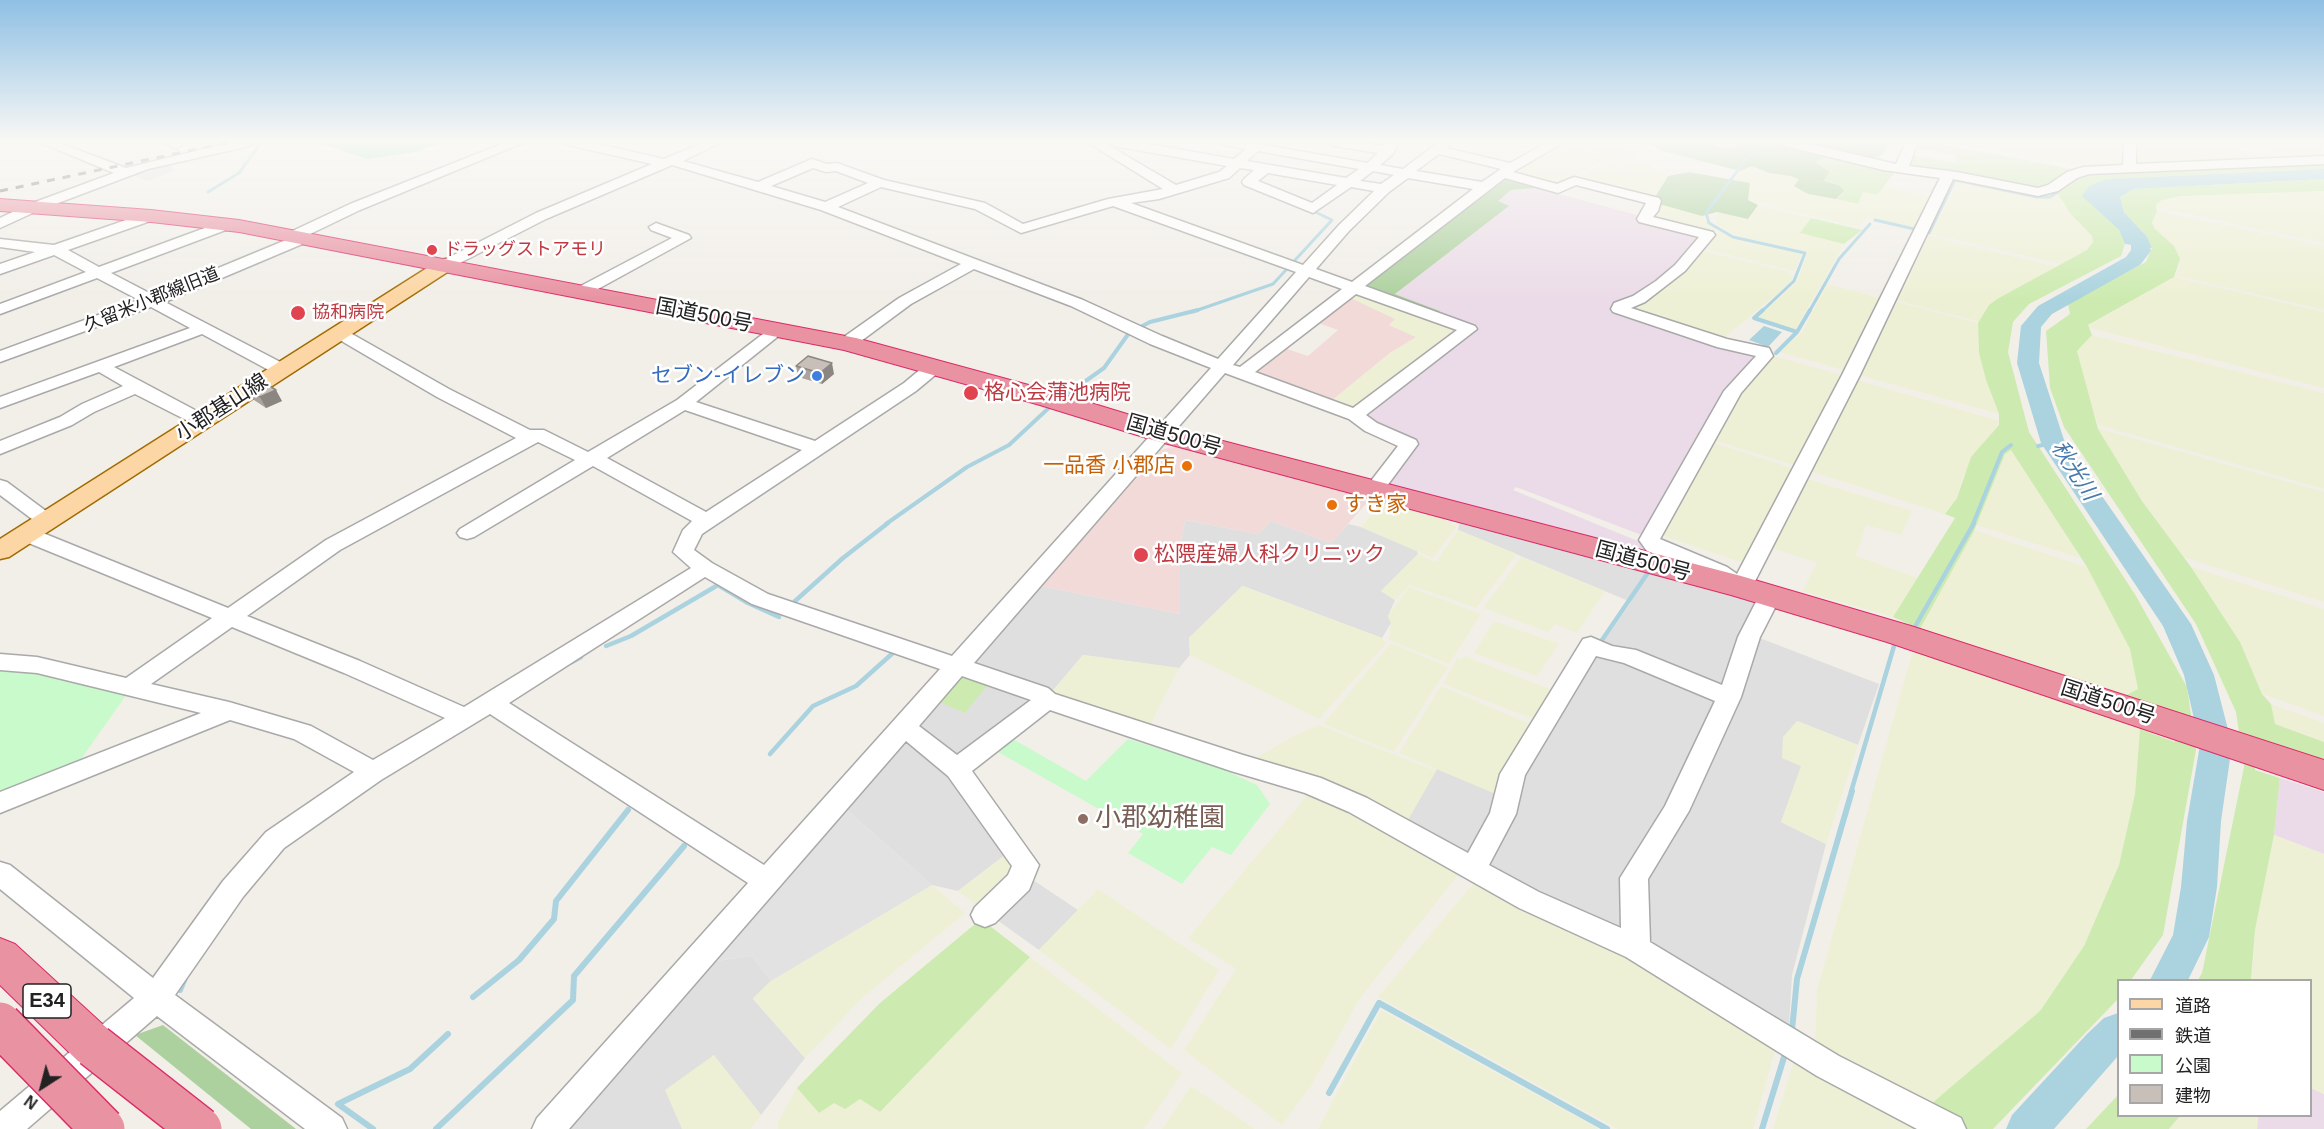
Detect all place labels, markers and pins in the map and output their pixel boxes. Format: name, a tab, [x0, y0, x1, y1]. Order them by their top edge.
place label: ドラッグストアモリ	[444, 239, 606, 261]
marker: ドラッグストアモリ	[425, 243, 439, 257]
place label: 協和病院	[312, 302, 384, 324]
marker: 協和病院	[289, 304, 307, 322]
place label: セブン-イレブン	[651, 363, 805, 389]
marker: セブン-イレブン	[810, 369, 824, 383]
place label: 格心会蒲池病院	[984, 380, 1131, 406]
marker: 格心会蒲池病院	[962, 384, 980, 402]
place label: 一品香 小郡店	[1043, 453, 1175, 479]
marker: 一品香 小郡店	[1180, 459, 1194, 473]
place label: すき家	[1344, 492, 1407, 518]
marker: すき家	[1325, 498, 1339, 512]
place label: 松隈産婦人科クリニック	[1154, 542, 1385, 568]
marker: 松隈産婦人科クリニック	[1132, 546, 1150, 564]
place label: 小郡幼稚園	[1095, 803, 1225, 835]
marker: 小郡幼稚園	[1076, 812, 1090, 826]

